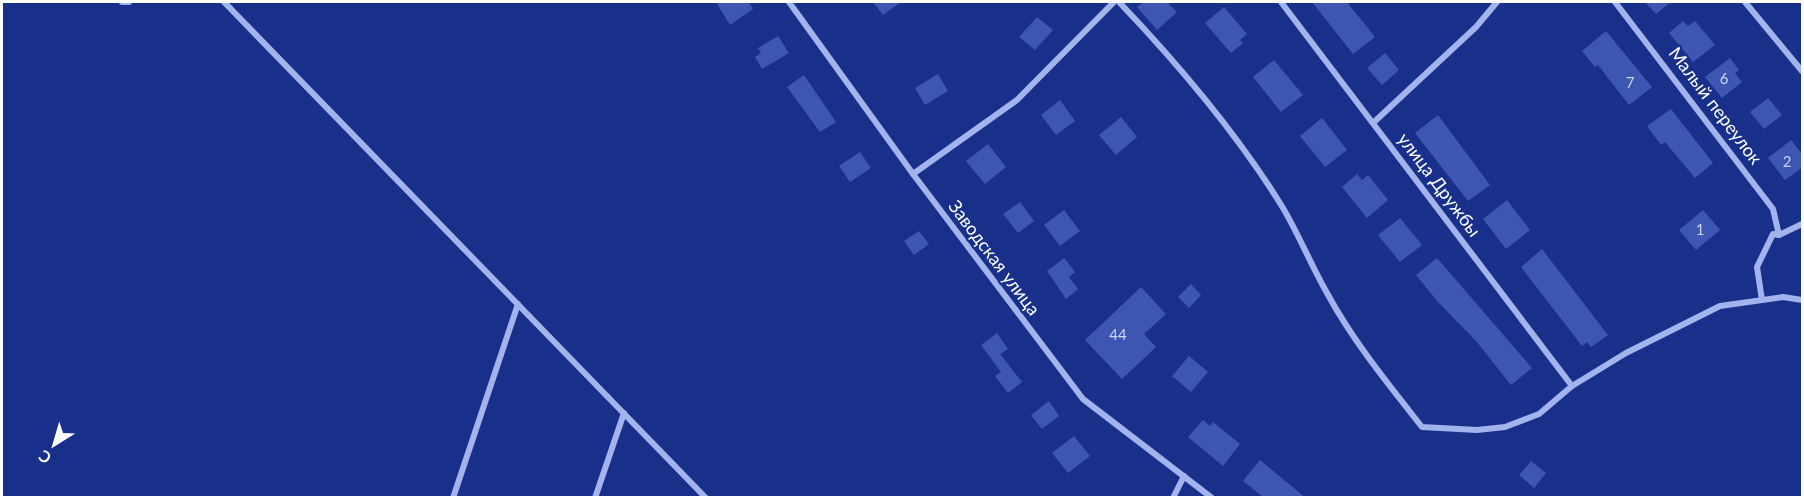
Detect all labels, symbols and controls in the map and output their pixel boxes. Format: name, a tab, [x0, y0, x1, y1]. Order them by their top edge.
street label: Малый переулок	[1664, 42, 1768, 169]
house number: 6	[1720, 69, 1729, 87]
house number: 7	[1626, 73, 1635, 91]
street label: улица Дружбы	[1394, 128, 1486, 241]
house number: 2	[1783, 152, 1791, 170]
street label: Заводская улица	[944, 195, 1045, 319]
house number: 1	[1696, 220, 1704, 238]
house number: 44	[1109, 325, 1127, 343]
north arrow	[24, 415, 84, 475]
text: С	[34, 446, 55, 468]

